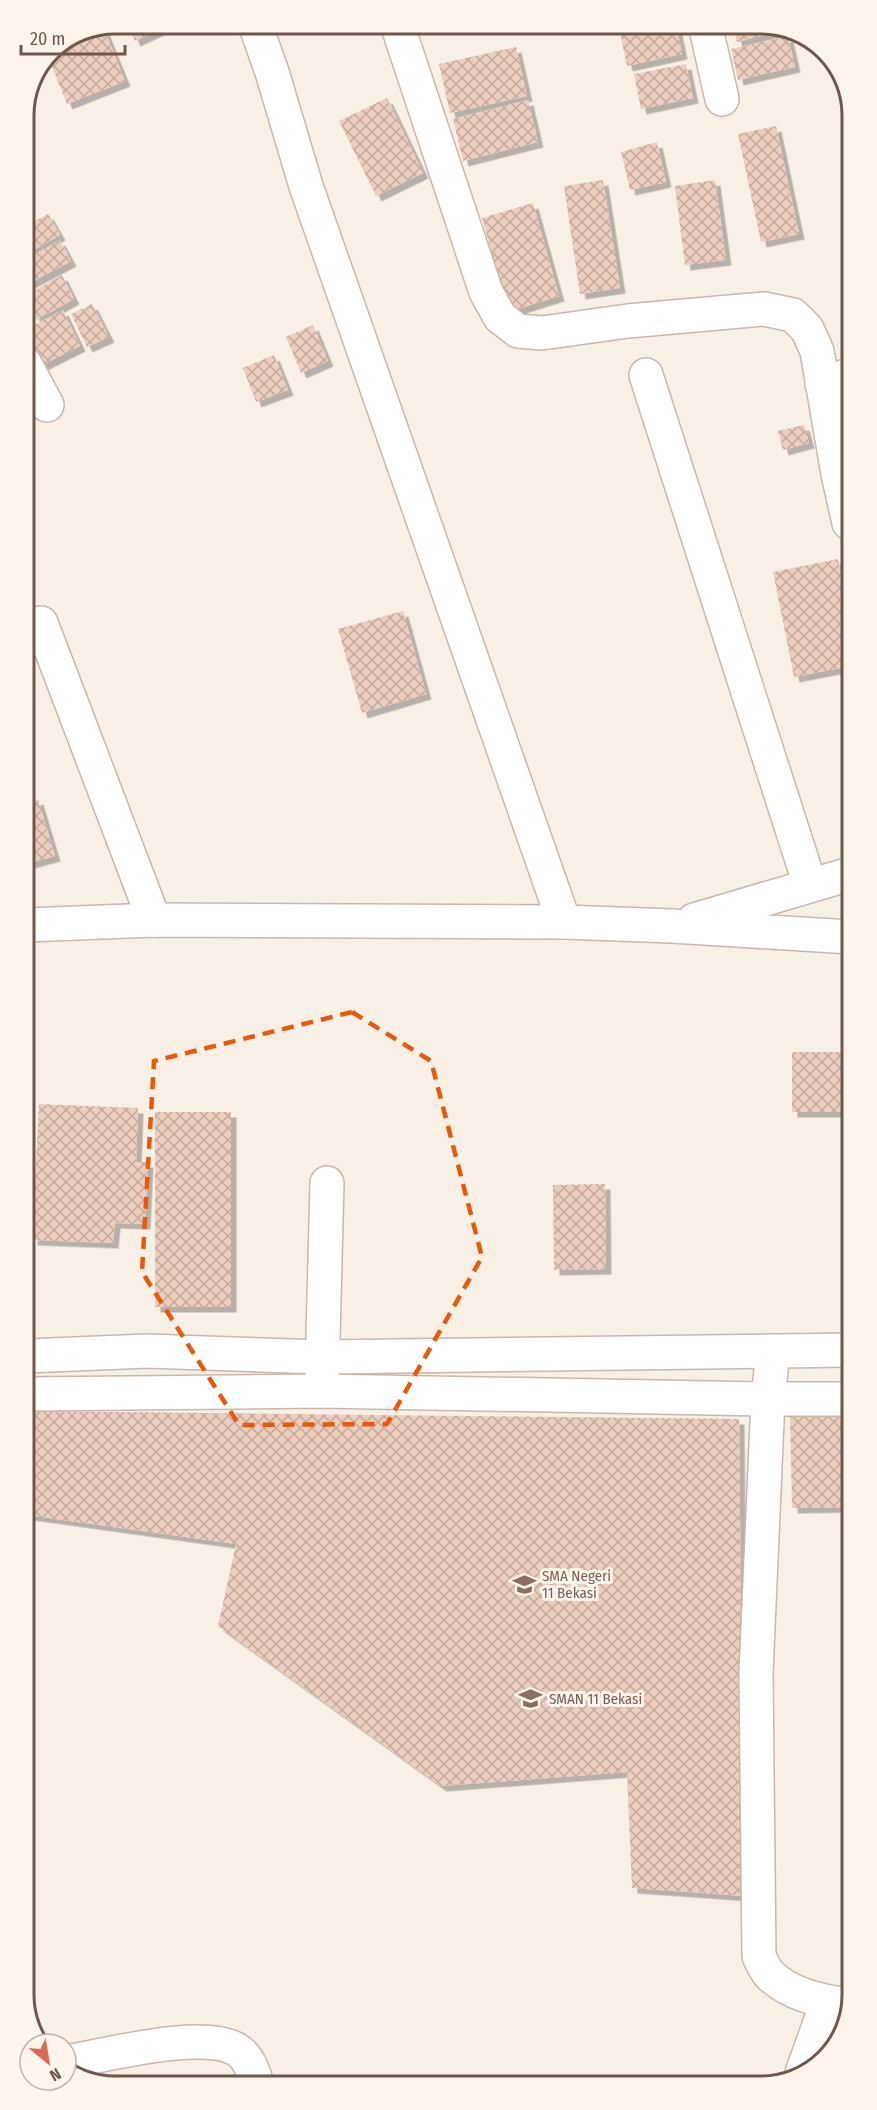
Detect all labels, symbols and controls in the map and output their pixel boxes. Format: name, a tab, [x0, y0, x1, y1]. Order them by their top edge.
scale bar	[21, 18, 124, 56]
text: 20 m	[30, 28, 65, 50]
place label: SMA Negeri 11 Bekasi	[542, 1567, 611, 1602]
school or university icon: SMA Negeri 11 Bekasi	[511, 1572, 537, 1598]
school or university icon: SMAN 11 Bekasi	[518, 1686, 544, 1712]
place label: SMAN 11 Bekasi	[549, 1690, 642, 1708]
north arrow	[18, 2032, 78, 2092]
text: N	[46, 2064, 64, 2085]

